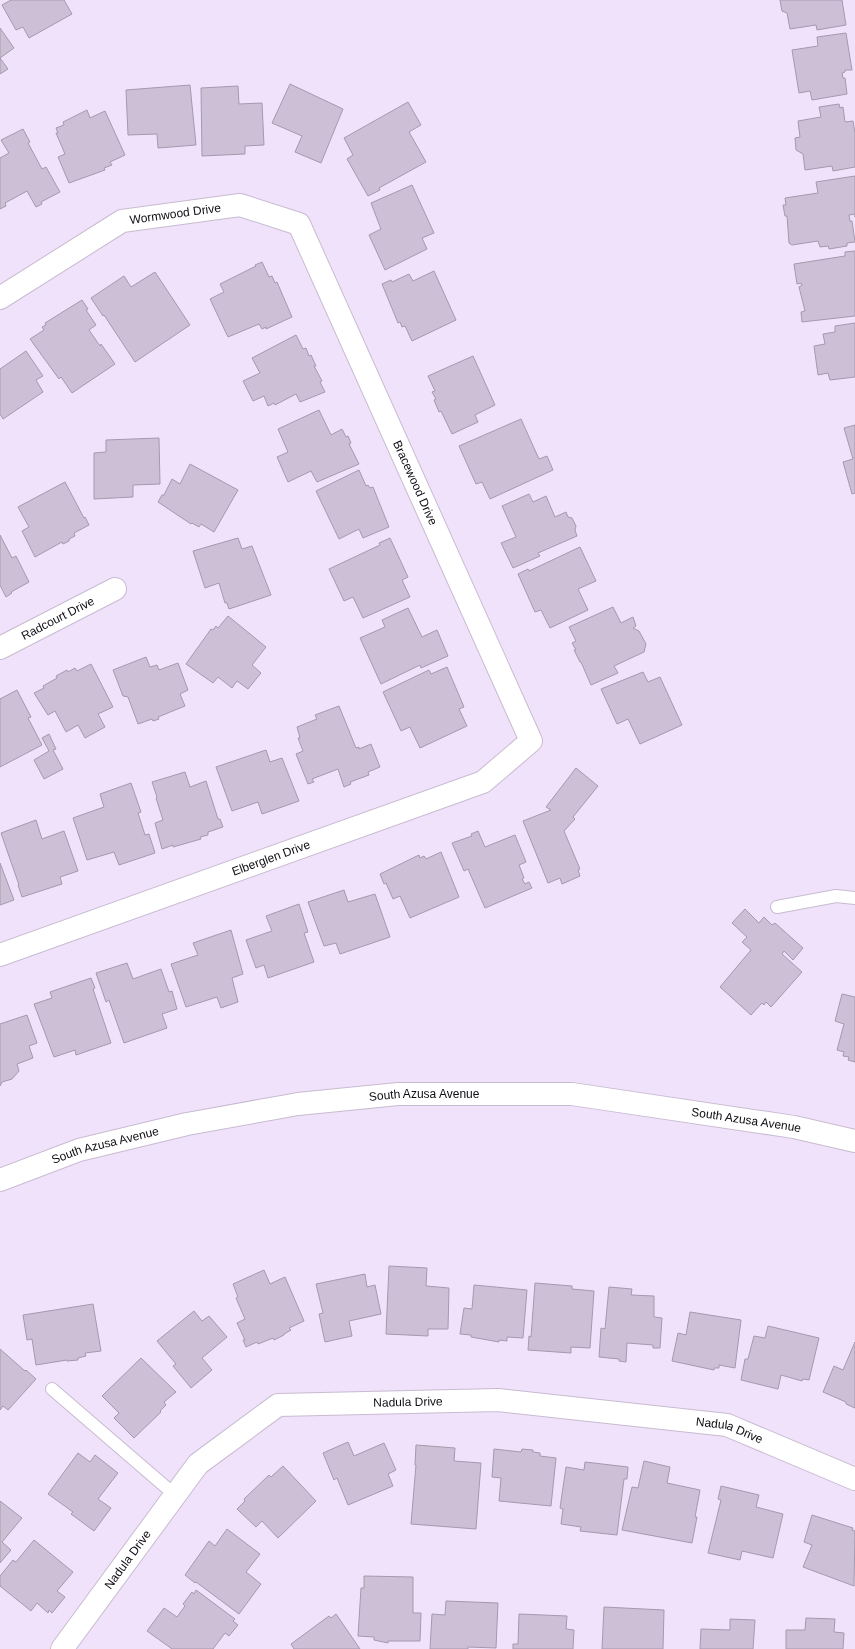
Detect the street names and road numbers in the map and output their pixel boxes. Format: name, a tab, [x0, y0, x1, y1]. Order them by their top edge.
street label: Wormwood Drive	[129, 201, 222, 227]
street label: Bracewood Drive	[390, 438, 440, 528]
street label: Radcourt Drive	[19, 594, 97, 643]
street label: Elberglen Drive	[230, 837, 312, 879]
street label: South Azusa Avenue	[368, 1087, 480, 1104]
street label: South Azusa Avenue	[690, 1105, 803, 1135]
street label: South Azusa Avenue	[50, 1124, 161, 1167]
street label: Nadula Drive	[373, 1394, 443, 1410]
street label: Nadula Drive	[695, 1415, 765, 1446]
street label: Nadula Drive	[102, 1527, 154, 1592]

